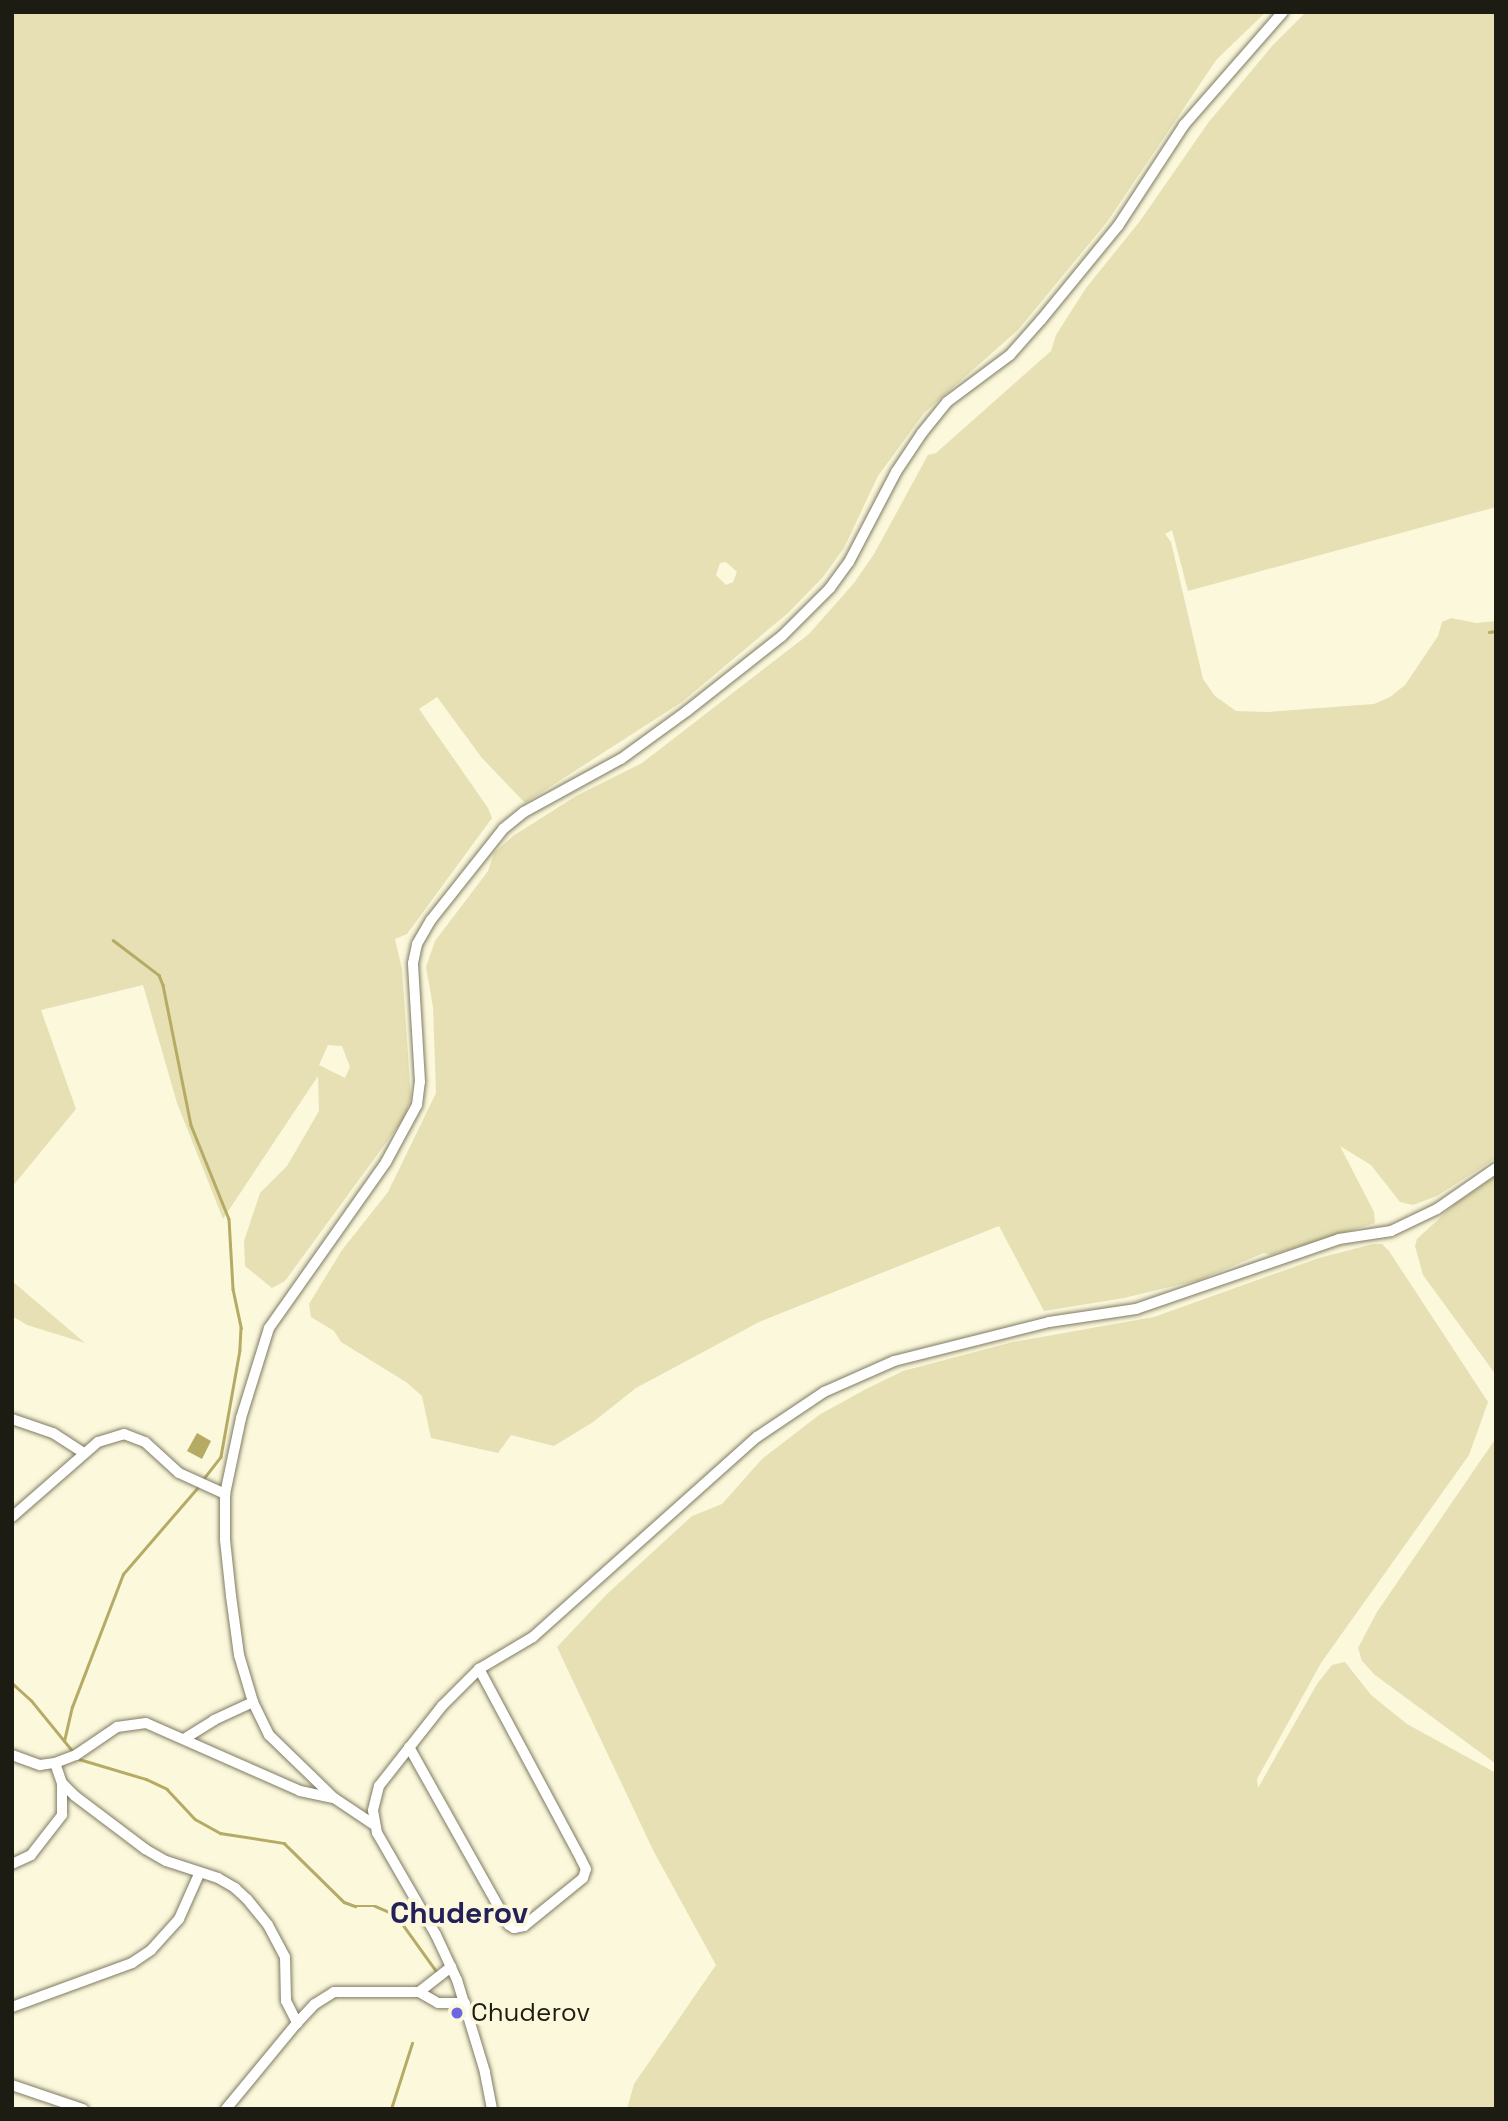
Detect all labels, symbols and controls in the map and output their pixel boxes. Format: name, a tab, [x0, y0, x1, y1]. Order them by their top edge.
district label: Chuderov	[390, 1895, 528, 1931]
place label: Chuderov	[471, 1997, 590, 2029]
marker: Chuderov	[449, 2005, 465, 2021]

